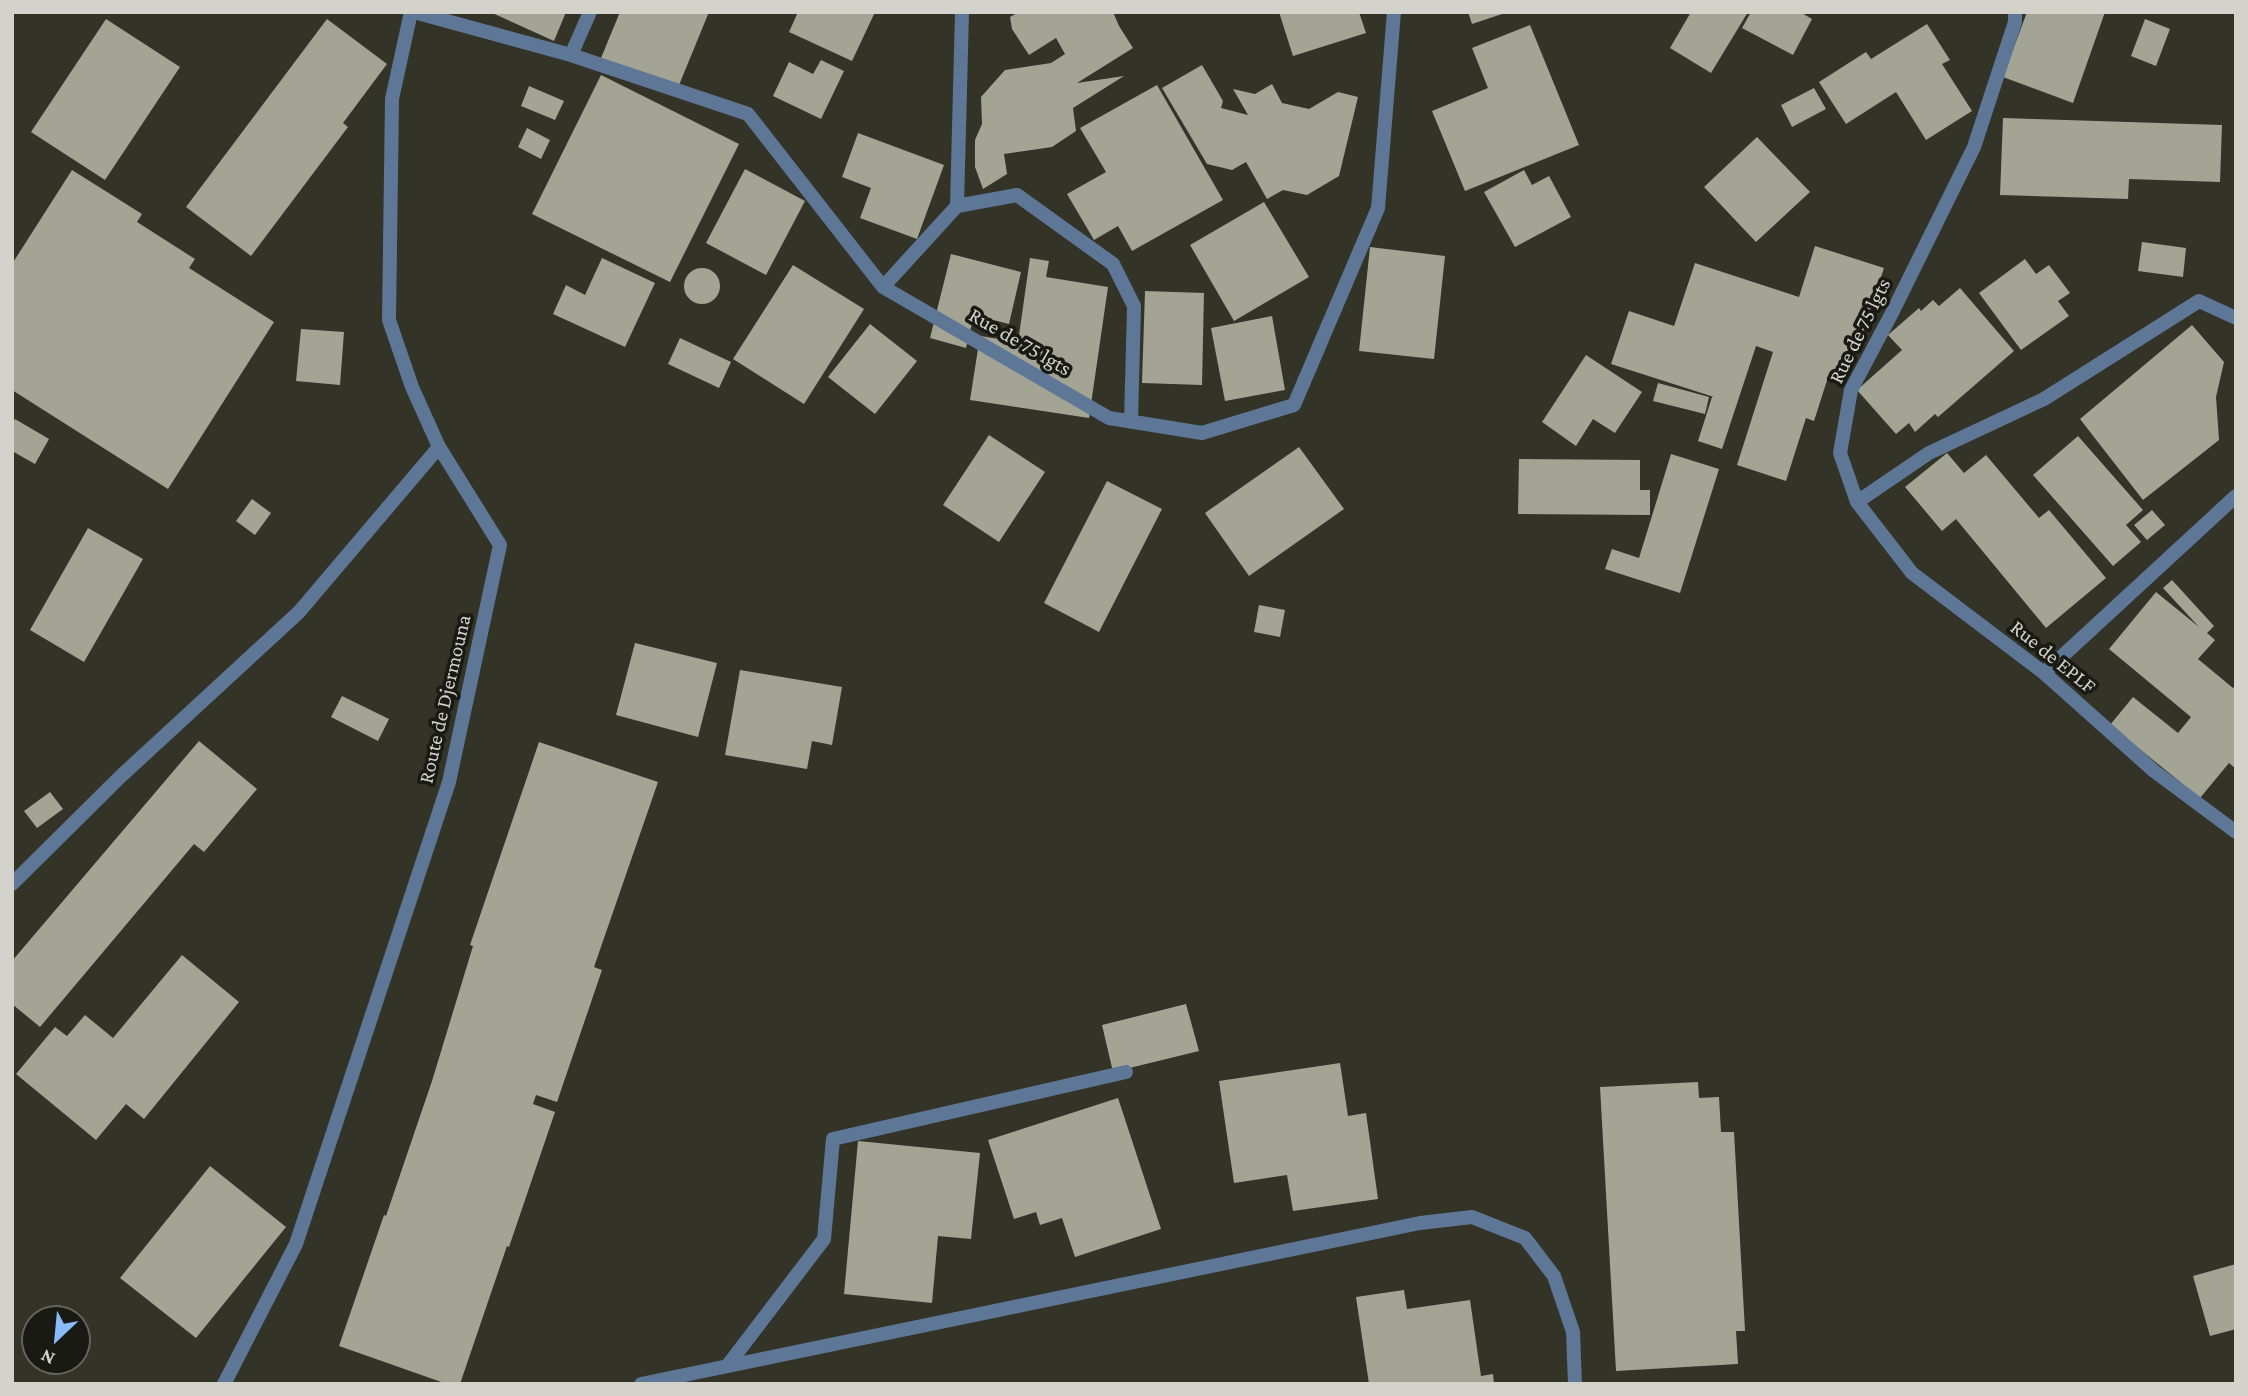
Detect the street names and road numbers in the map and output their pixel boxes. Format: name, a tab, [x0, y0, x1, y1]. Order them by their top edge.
street label: Rue de 75 lgts	[1824, 274, 1896, 388]
street label: Rue de 75 lgts	[964, 303, 1076, 381]
street label: Route de Djermouna	[413, 612, 477, 786]
street label: Rue de EPLF	[2005, 615, 2101, 699]

